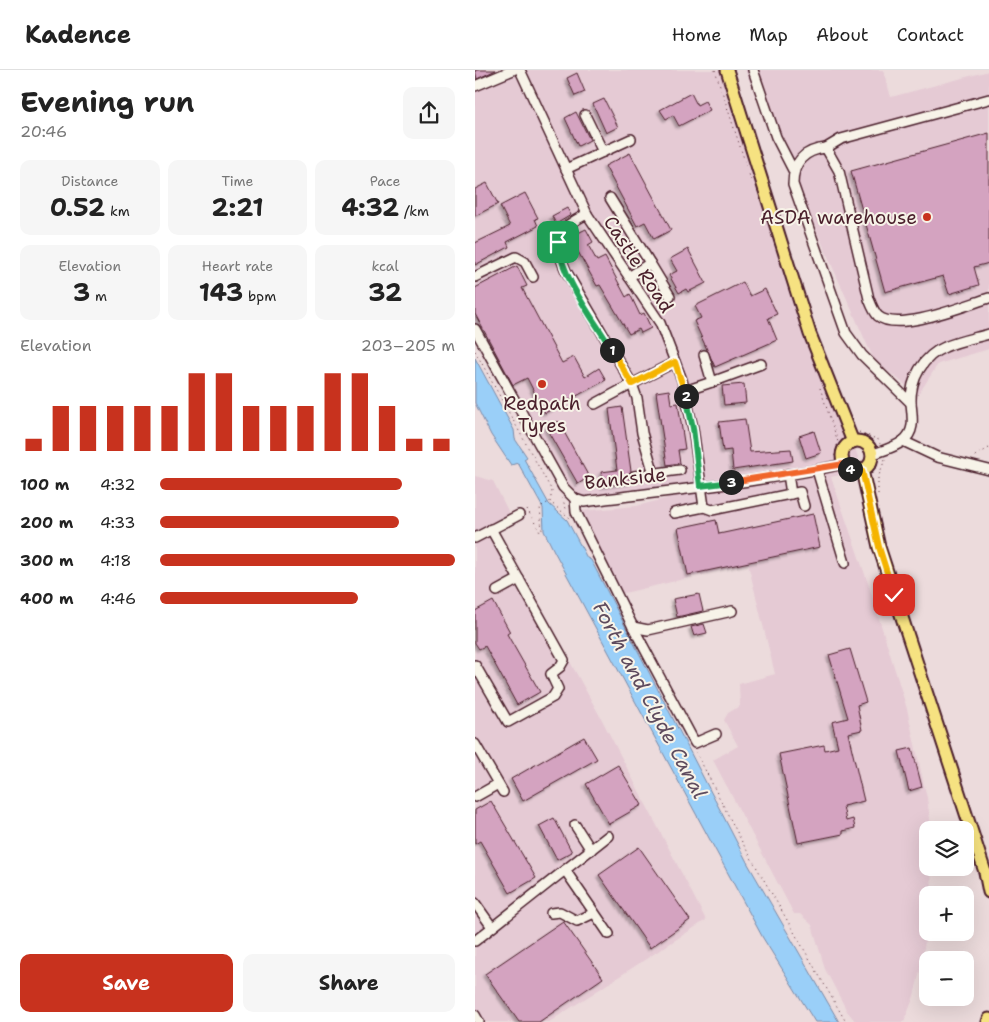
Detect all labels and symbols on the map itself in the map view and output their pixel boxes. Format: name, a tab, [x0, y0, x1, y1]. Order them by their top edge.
place label: ASDA warehouse	[760, 205, 917, 230]
street label: Castle Road	[598, 211, 679, 318]
marker: ASDA warehouse	[921, 211, 933, 223]
pin	[537, 221, 579, 263]
pin: 1	[599, 338, 625, 362]
marker: Redpath Tyres	[536, 378, 548, 390]
pin: 2	[673, 384, 699, 408]
place label: Redpath Tyres	[503, 391, 581, 438]
pin: 4	[837, 456, 863, 482]
street label: Bankside	[583, 462, 667, 495]
pin: 3	[719, 470, 743, 494]
pin	[873, 574, 915, 616]
water label: Forth and Clyde Canal	[587, 597, 713, 803]

